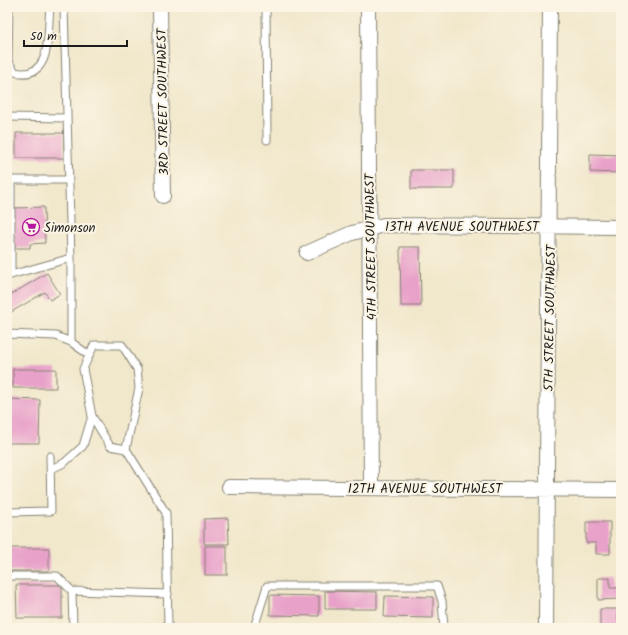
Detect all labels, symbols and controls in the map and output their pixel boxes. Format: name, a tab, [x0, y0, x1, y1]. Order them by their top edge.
scale bar	[24, 22, 127, 48]
text: 50 m	[30, 27, 57, 46]
street label: 3RD STREET SOUTHWEST	[152, 27, 175, 176]
street label: 4TH STREET SOUTHWEST	[360, 172, 383, 321]
supermarket icon: Simonson	[21, 217, 41, 237]
street label: 13TH AVENUE SOUTHWEST	[385, 217, 540, 238]
place label: Simonson	[44, 218, 96, 239]
street label: 5TH STREET SOUTHWEST	[539, 244, 562, 392]
street label: 12TH AVENUE SOUTHWEST	[348, 479, 503, 500]

